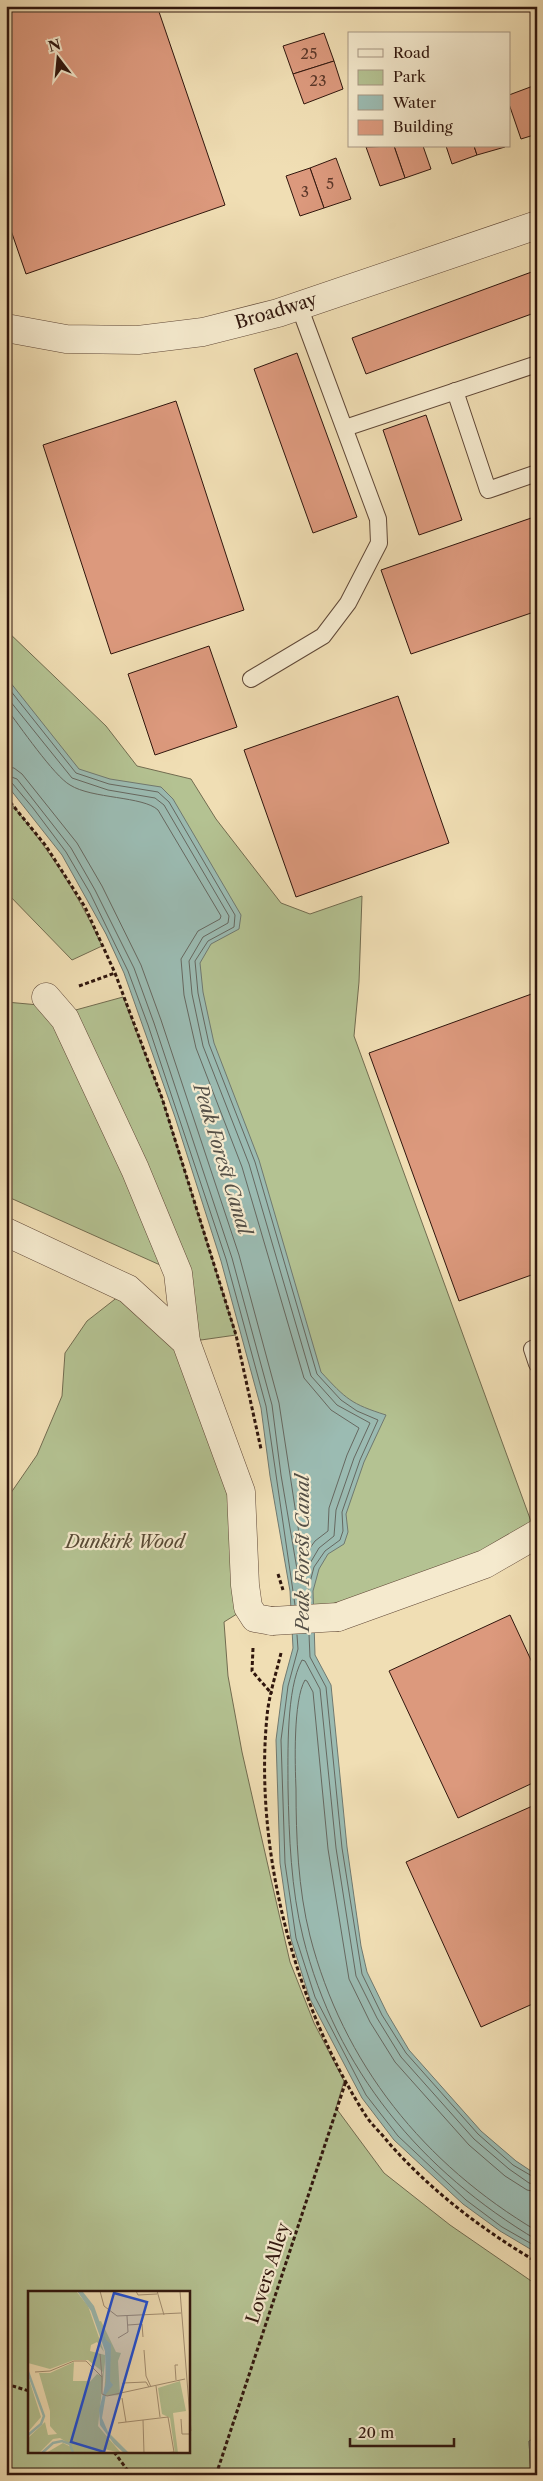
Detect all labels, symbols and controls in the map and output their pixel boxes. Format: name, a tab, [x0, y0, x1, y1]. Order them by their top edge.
north arrow	[32, 32, 82, 82]
legend	[348, 32, 510, 148]
text: N	[46, 35, 63, 56]
text: Road	[393, 43, 430, 62]
house number: 25	[301, 44, 317, 63]
text: Park	[393, 67, 427, 86]
house number: 23	[310, 71, 326, 90]
text: Water	[392, 93, 437, 112]
text: Building	[393, 117, 453, 136]
house number: 5	[326, 174, 334, 193]
house number: 3	[301, 182, 309, 201]
street label: Broadway	[232, 288, 321, 334]
water label: Peak Forest Canal	[188, 1079, 257, 1239]
water label: Peak Forest Canal	[291, 1473, 314, 1634]
park label: Dunkirk Wood	[63, 1531, 187, 1553]
street label: Lovers Alley	[241, 2219, 295, 2326]
inset map	[28, 2291, 190, 2454]
scale bar	[350, 2416, 454, 2448]
text: 20 m	[358, 2423, 394, 2442]

